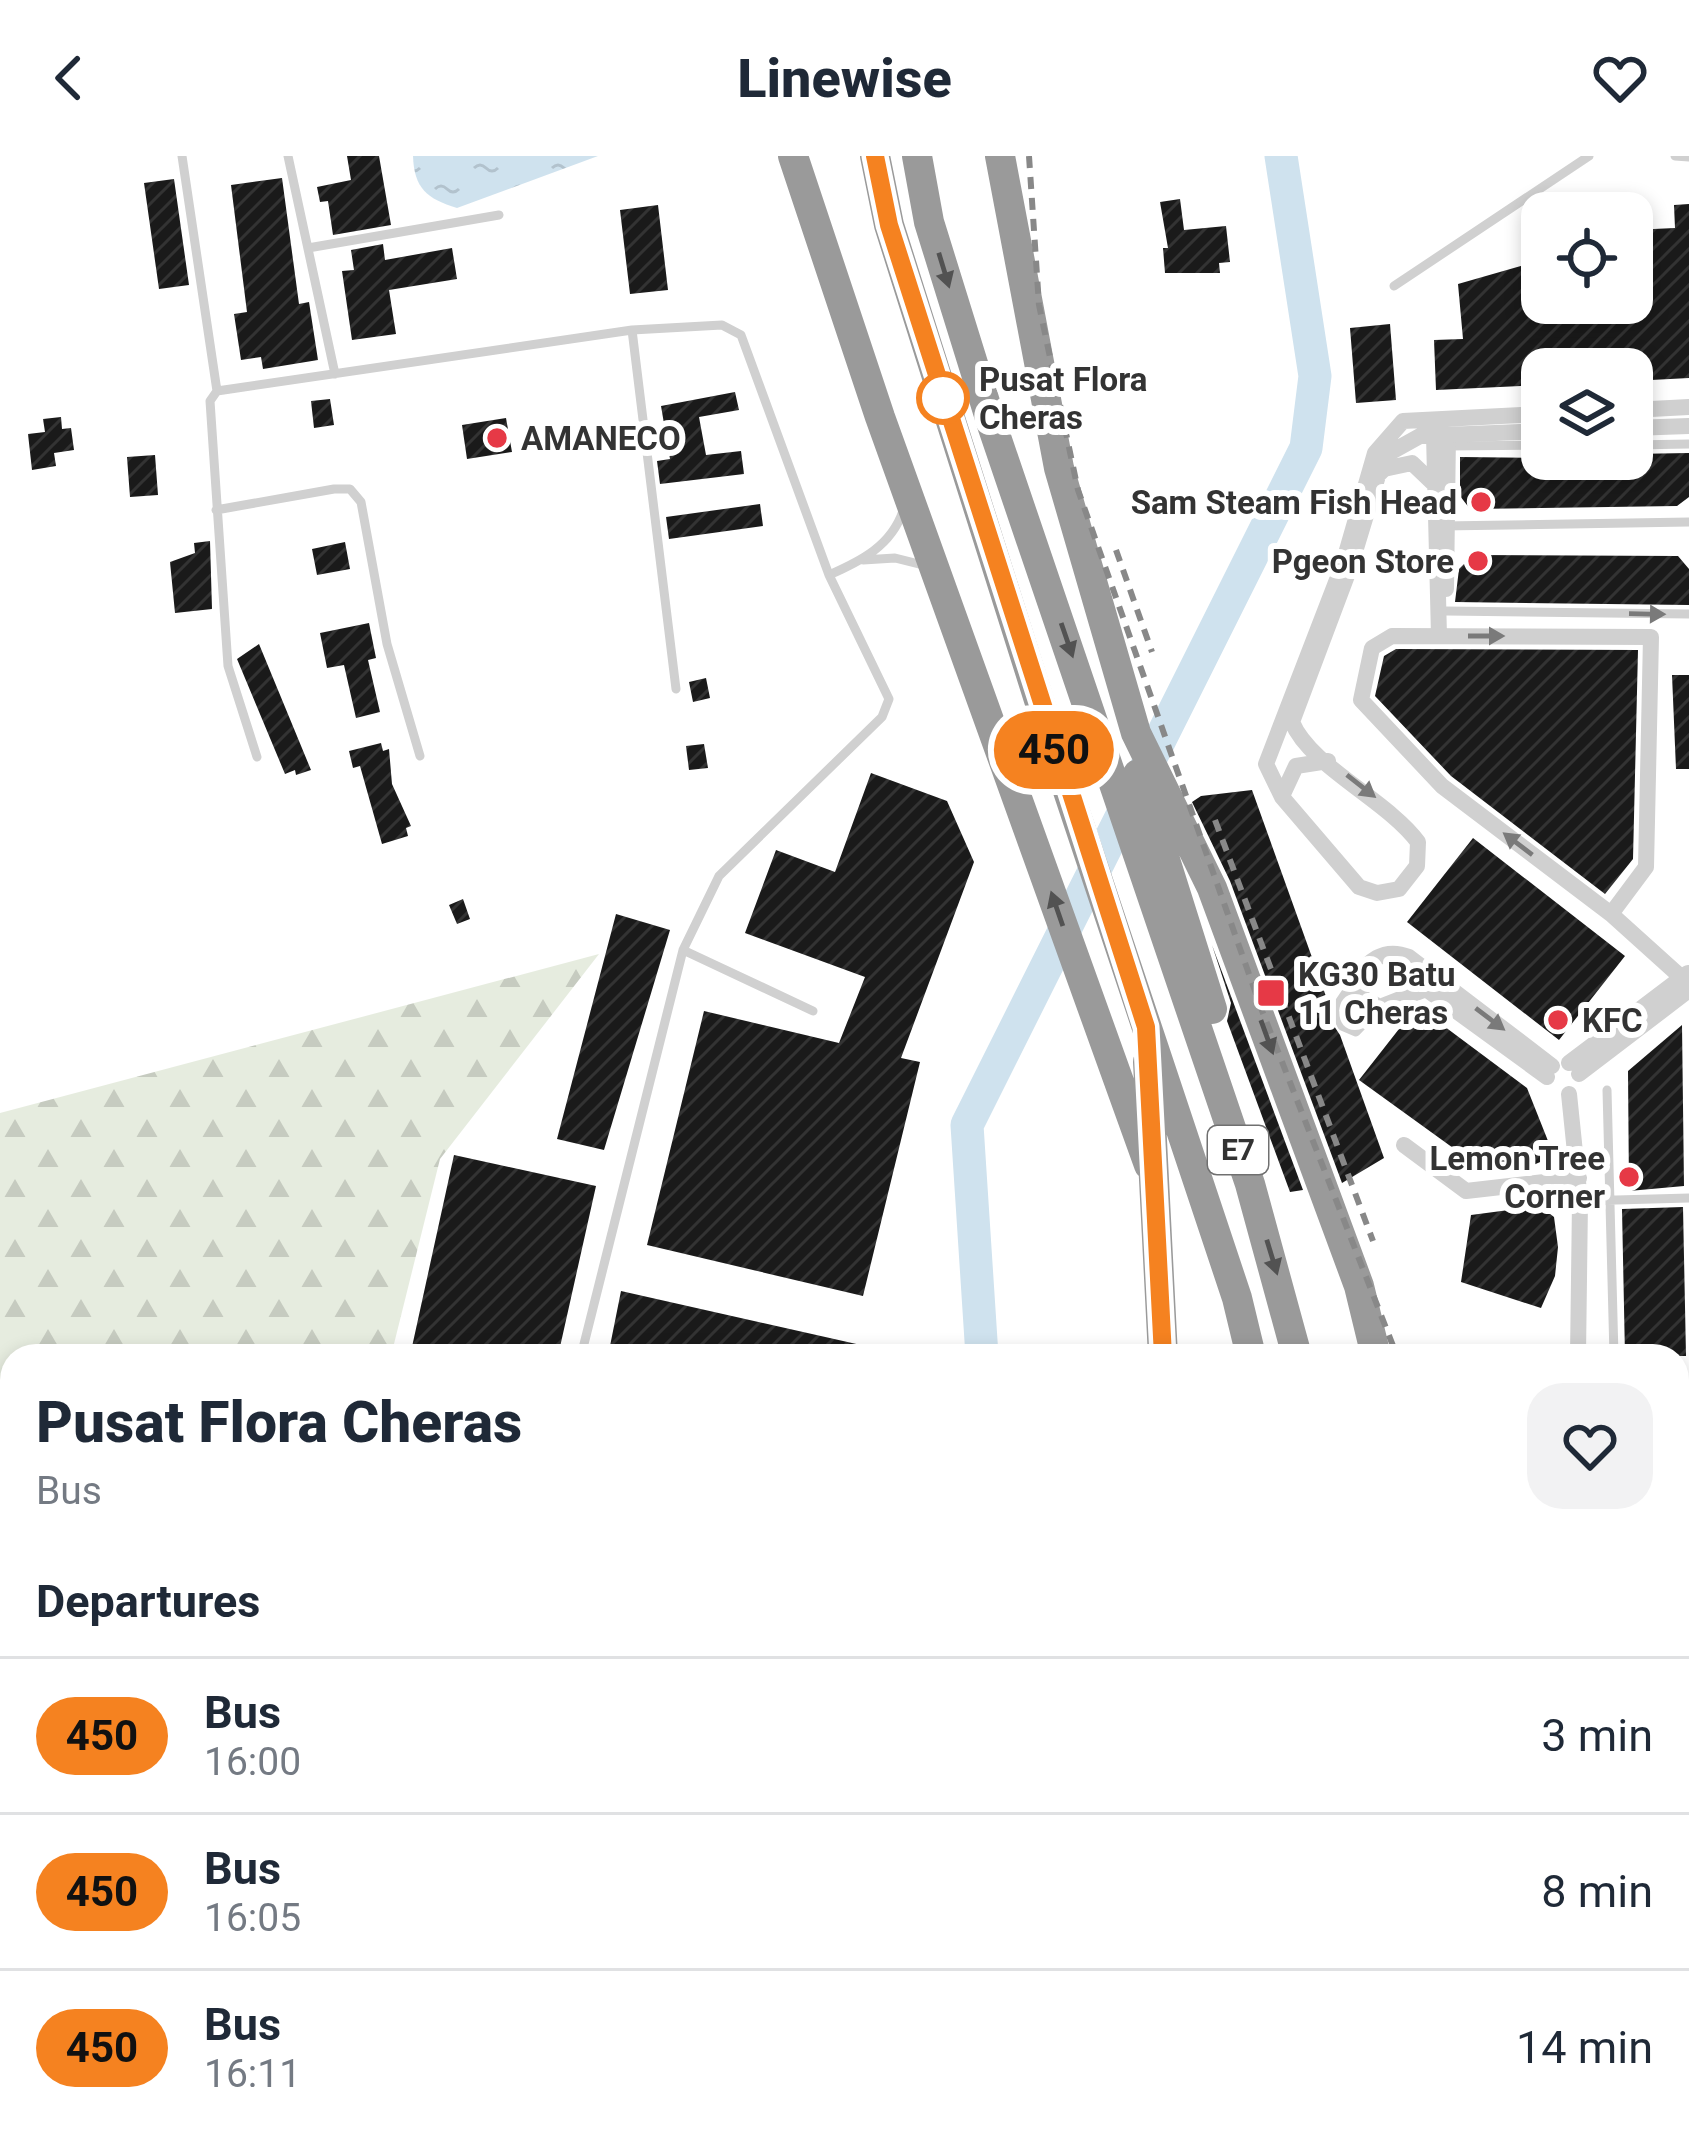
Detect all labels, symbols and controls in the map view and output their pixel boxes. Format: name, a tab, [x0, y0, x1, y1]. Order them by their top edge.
icon: back	[36, 45, 102, 111]
icon: heart	[1587, 45, 1653, 111]
text: Linewise	[737, 47, 952, 110]
map controls	[1521, 192, 1653, 480]
button: locate	[1521, 192, 1653, 324]
one-way arrow	[936, 252, 954, 289]
button: layers	[1521, 348, 1653, 480]
place label: Pusat Flora Cheras	[979, 360, 1147, 437]
marker: Pusat Flora Cheras	[918, 373, 968, 423]
place label: AMANECO	[521, 419, 681, 458]
marker: AMANECO	[484, 425, 510, 451]
place label: Sam Steam Fish Head	[1131, 483, 1457, 522]
marker: Sam Steam Fish Head	[1468, 489, 1494, 515]
place label: Pgeon Store	[1272, 542, 1454, 581]
marker: Pgeon Store	[1465, 548, 1491, 574]
one-way arrow	[1629, 604, 1667, 623]
one-way arrow	[1059, 622, 1077, 658]
one-way arrow	[1468, 626, 1506, 646]
line badge: 450	[985, 711, 1123, 789]
text: 450	[1018, 725, 1090, 774]
one-way arrow	[1345, 773, 1376, 798]
one-way arrow	[1502, 832, 1533, 857]
one-way arrow	[1047, 891, 1065, 927]
place label: KG30 Batu 11 Cheras	[1298, 955, 1455, 1032]
marker: KG30 Batu 11 Cheras	[1255, 977, 1287, 1009]
place label: KFC	[1582, 1001, 1643, 1040]
one-way arrow	[1474, 1006, 1506, 1031]
marker: KFC	[1545, 1007, 1571, 1033]
one-way arrow	[1259, 1020, 1277, 1056]
road number: E7	[1208, 1126, 1268, 1174]
place label: Lemon Tree Corner	[1430, 1139, 1605, 1216]
marker: Lemon Tree Corner	[1616, 1164, 1642, 1190]
one-way arrow	[1264, 1239, 1282, 1276]
button: heart	[1527, 1383, 1653, 1509]
text: Pusat Flora Cheras	[36, 1389, 522, 1456]
text: Bus	[36, 1468, 102, 1514]
text: Departures	[36, 1575, 260, 1628]
text: Bus	[204, 1686, 281, 1739]
text: 3 min	[1541, 1709, 1653, 1762]
text: 450	[66, 1711, 138, 1760]
text: 16:00	[204, 1739, 301, 1785]
text: Bus	[204, 1842, 281, 1895]
text: 8 min	[1541, 1865, 1653, 1918]
text: 450	[66, 1867, 138, 1916]
text: 16:05	[204, 1895, 301, 1941]
text: Bus	[204, 1998, 281, 2051]
text: 14 min	[1516, 2021, 1653, 2074]
text: 450	[66, 2023, 138, 2072]
text: 16:11	[204, 2051, 301, 2097]

